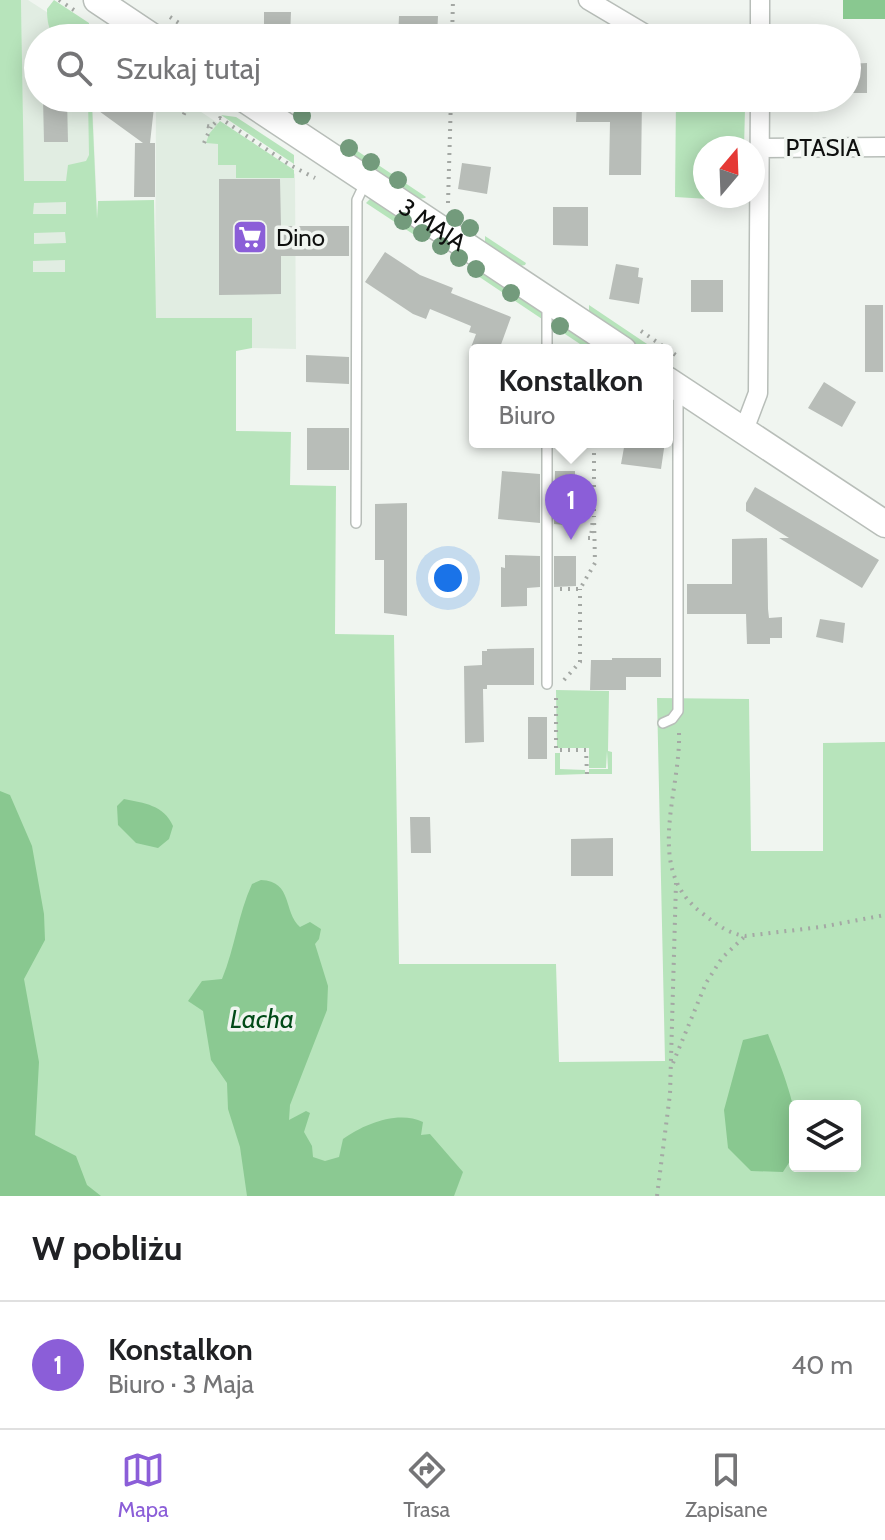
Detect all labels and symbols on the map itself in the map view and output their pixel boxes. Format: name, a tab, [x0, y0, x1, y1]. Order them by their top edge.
street label: PTASIA	[786, 133, 861, 162]
north arrow	[693, 136, 765, 208]
street label: 3 MAJA	[394, 192, 472, 257]
supermarket icon: Dino	[231, 218, 269, 256]
place label: Dino	[276, 223, 325, 252]
pin: 1	[545, 474, 597, 540]
your location	[428, 558, 468, 598]
water label: Lacha	[230, 1003, 294, 1035]

